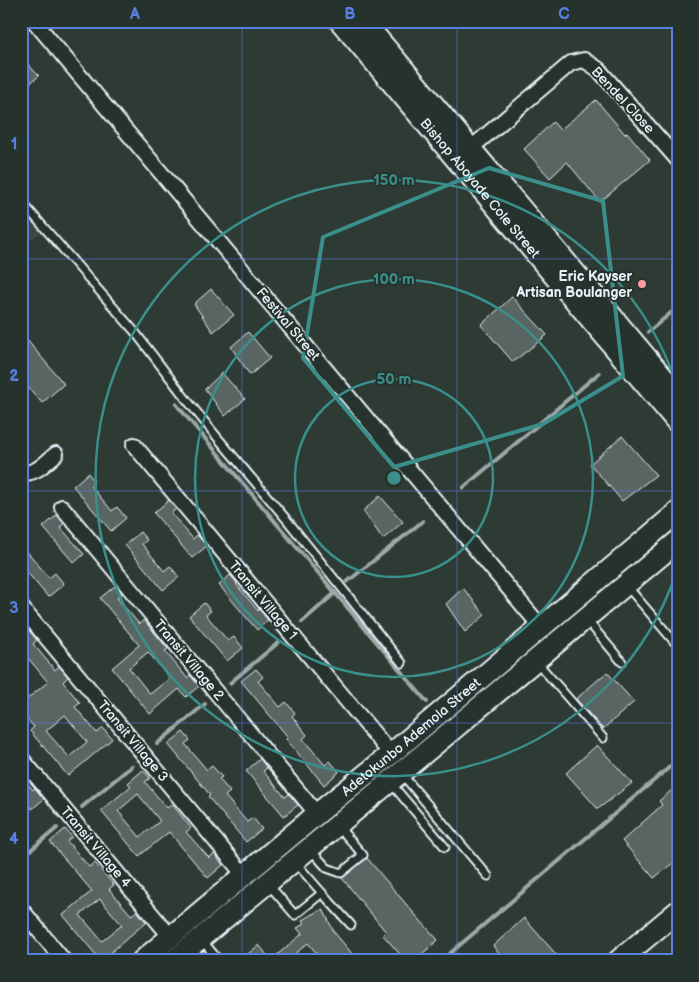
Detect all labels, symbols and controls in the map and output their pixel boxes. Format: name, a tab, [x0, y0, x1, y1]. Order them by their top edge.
text: A	[129, 5, 140, 24]
text: B	[344, 5, 356, 24]
text: C	[558, 5, 570, 24]
street label: Bendel Close	[588, 63, 658, 137]
street label: Bishop Aboyade Cole Street	[417, 115, 544, 262]
text: 1	[11, 135, 17, 154]
text: 150 m	[373, 171, 415, 190]
place label: Eric Kayser Artisan Boulanger	[516, 268, 632, 301]
text: 100 m	[373, 270, 415, 289]
marker: Eric Kayser Artisan Boulanger	[636, 278, 648, 290]
street label: Festival Street	[253, 284, 324, 364]
text: 2	[9, 367, 19, 386]
text: 50 m	[377, 370, 412, 389]
centre of rings	[385, 469, 403, 487]
street label: Transit Village 1	[225, 557, 301, 643]
text: 3	[9, 599, 19, 618]
street label: Transit Village 2	[150, 616, 228, 705]
street label: Adetokunbo Ademola Street	[338, 673, 484, 799]
street label: Transit Village 3	[94, 697, 172, 785]
street label: Transit Village 4	[57, 803, 135, 891]
text: 4	[9, 830, 19, 849]

